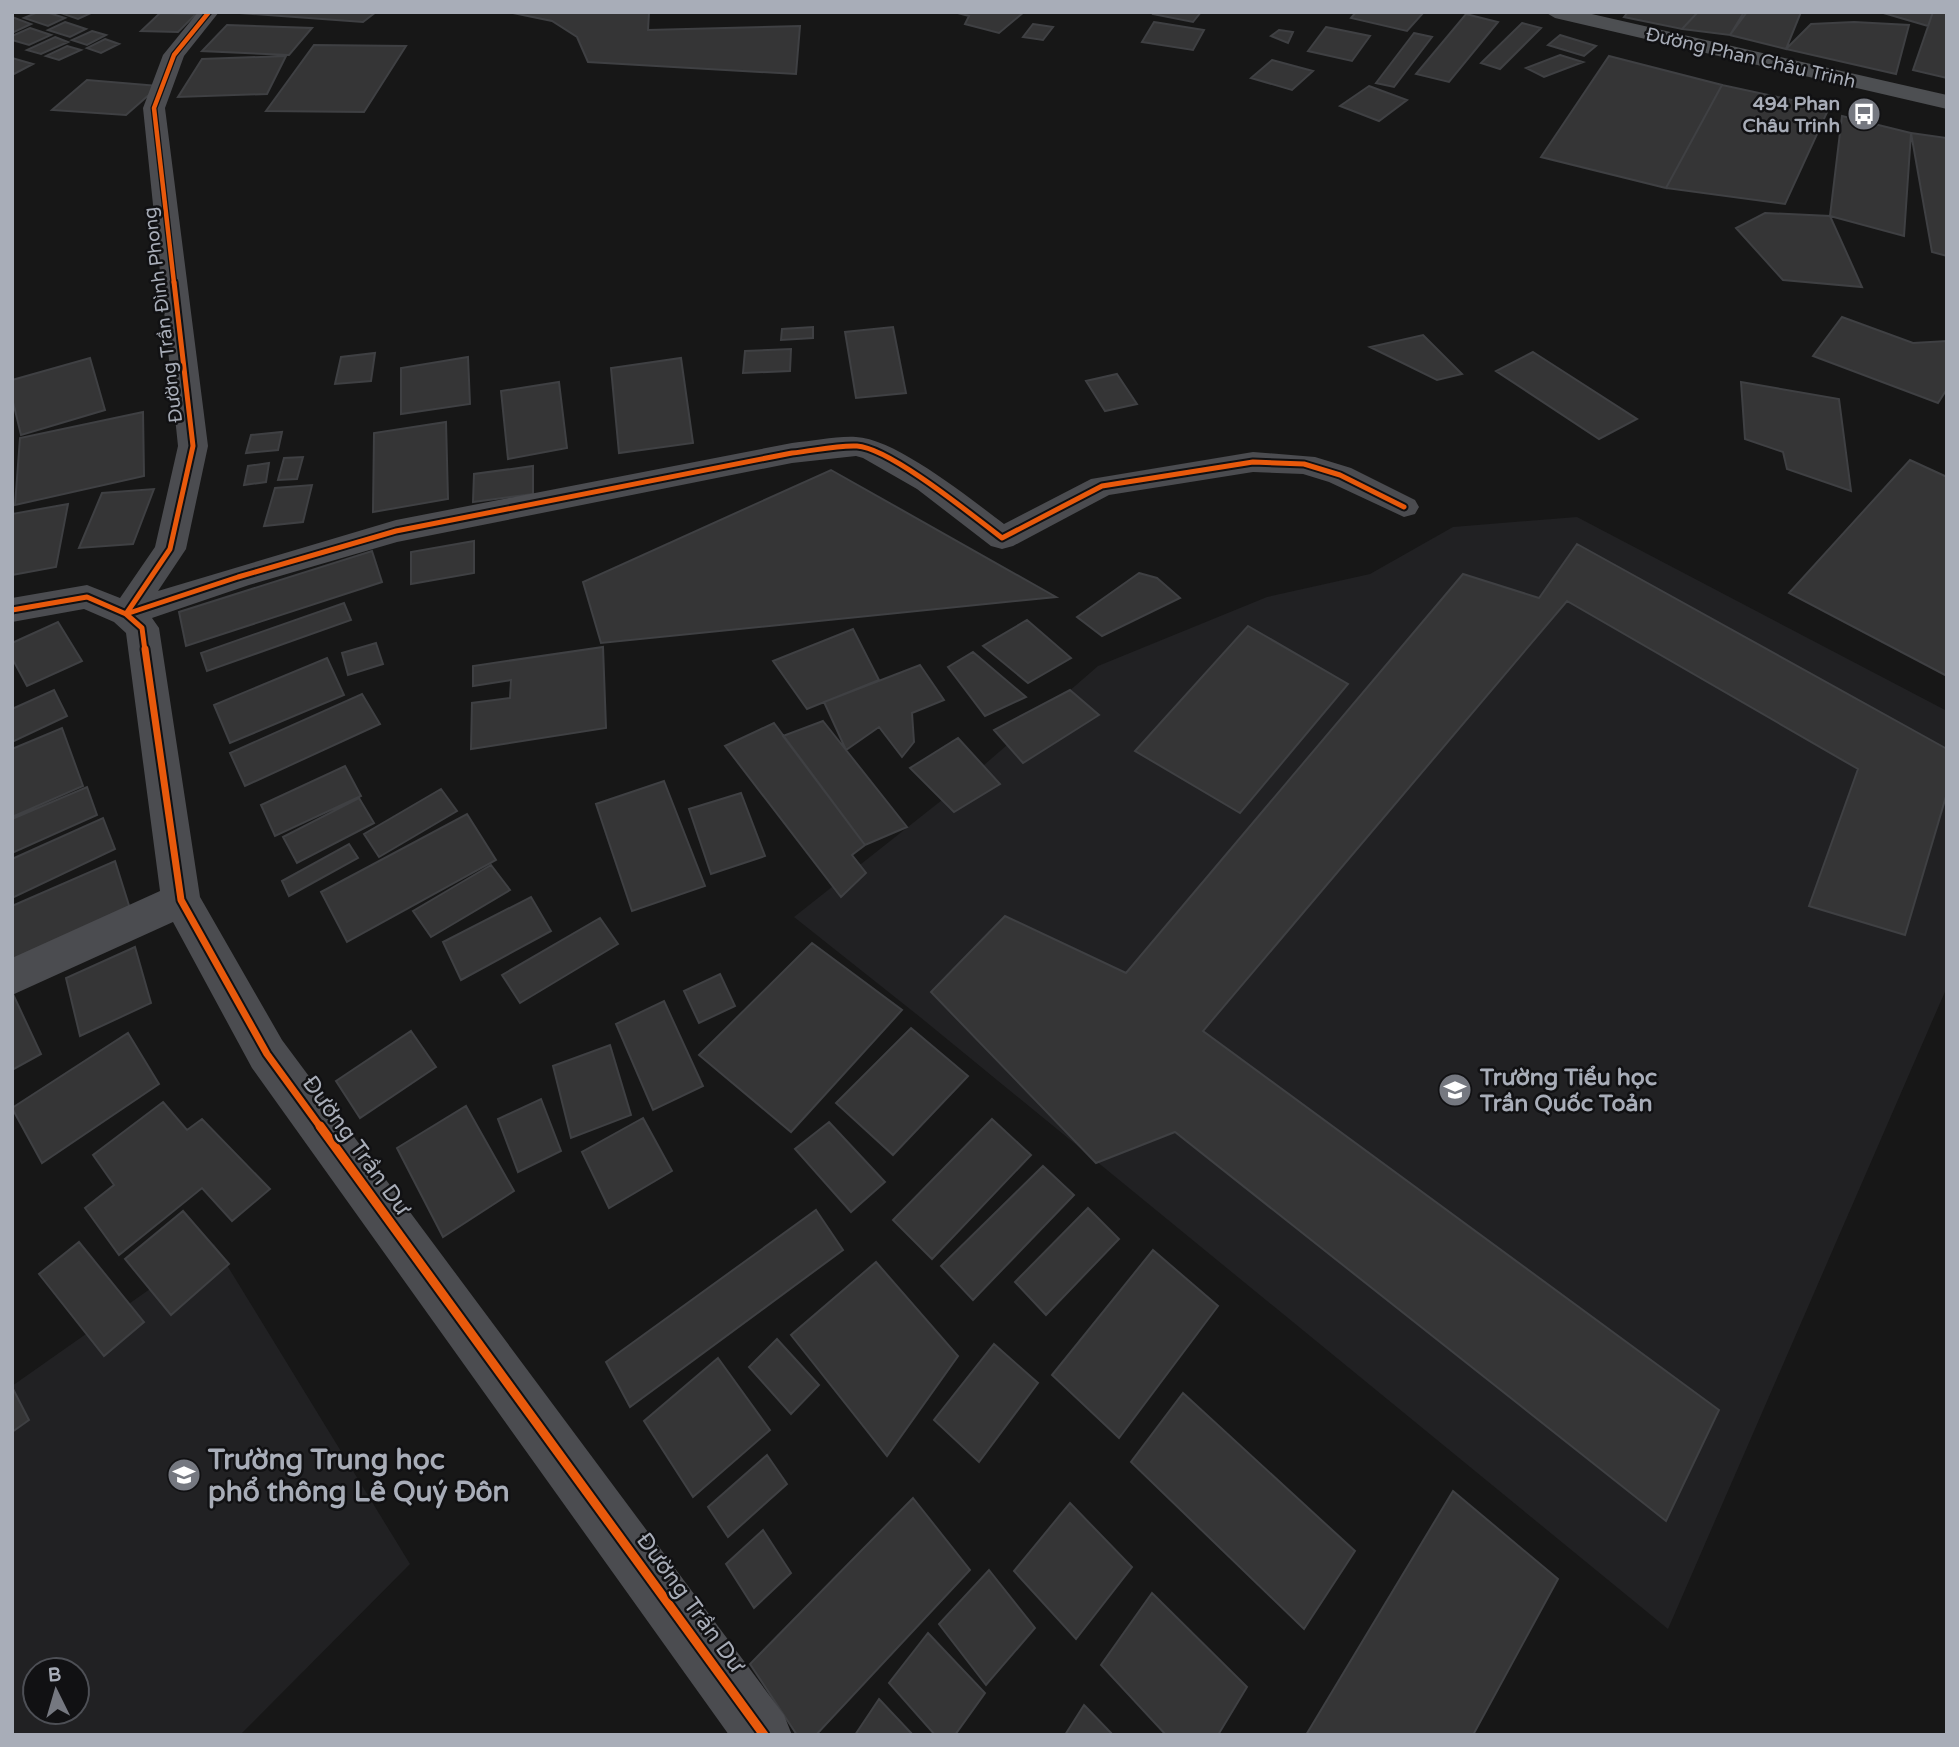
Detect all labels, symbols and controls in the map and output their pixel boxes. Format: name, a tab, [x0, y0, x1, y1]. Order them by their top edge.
street label: Đường Phan Châu Trinh	[1644, 23, 1858, 93]
place label: 494 Phan Châu Trinh	[1743, 93, 1840, 137]
bus stop icon: 494 Phan Châu Trinh	[1845, 95, 1883, 133]
street label: Đường Trần Đình Phong	[139, 206, 187, 424]
place label: Trường Tiểu học Trần Quốc Toản	[1479, 1064, 1657, 1118]
street label: Đường Trần Dư	[296, 1070, 417, 1222]
school or university icon: Trường Tiểu học Trần Quốc Toản	[1436, 1071, 1474, 1109]
place label: Trường Trung học phổ thông Lê Quý Đôn	[207, 1443, 510, 1509]
school or university icon: Trường Trung học phổ thông Lê Quý Đôn	[165, 1456, 203, 1494]
street label: Đường Trần Dư	[630, 1527, 751, 1679]
north arrow	[21, 1656, 91, 1726]
text: B	[47, 1664, 62, 1687]

